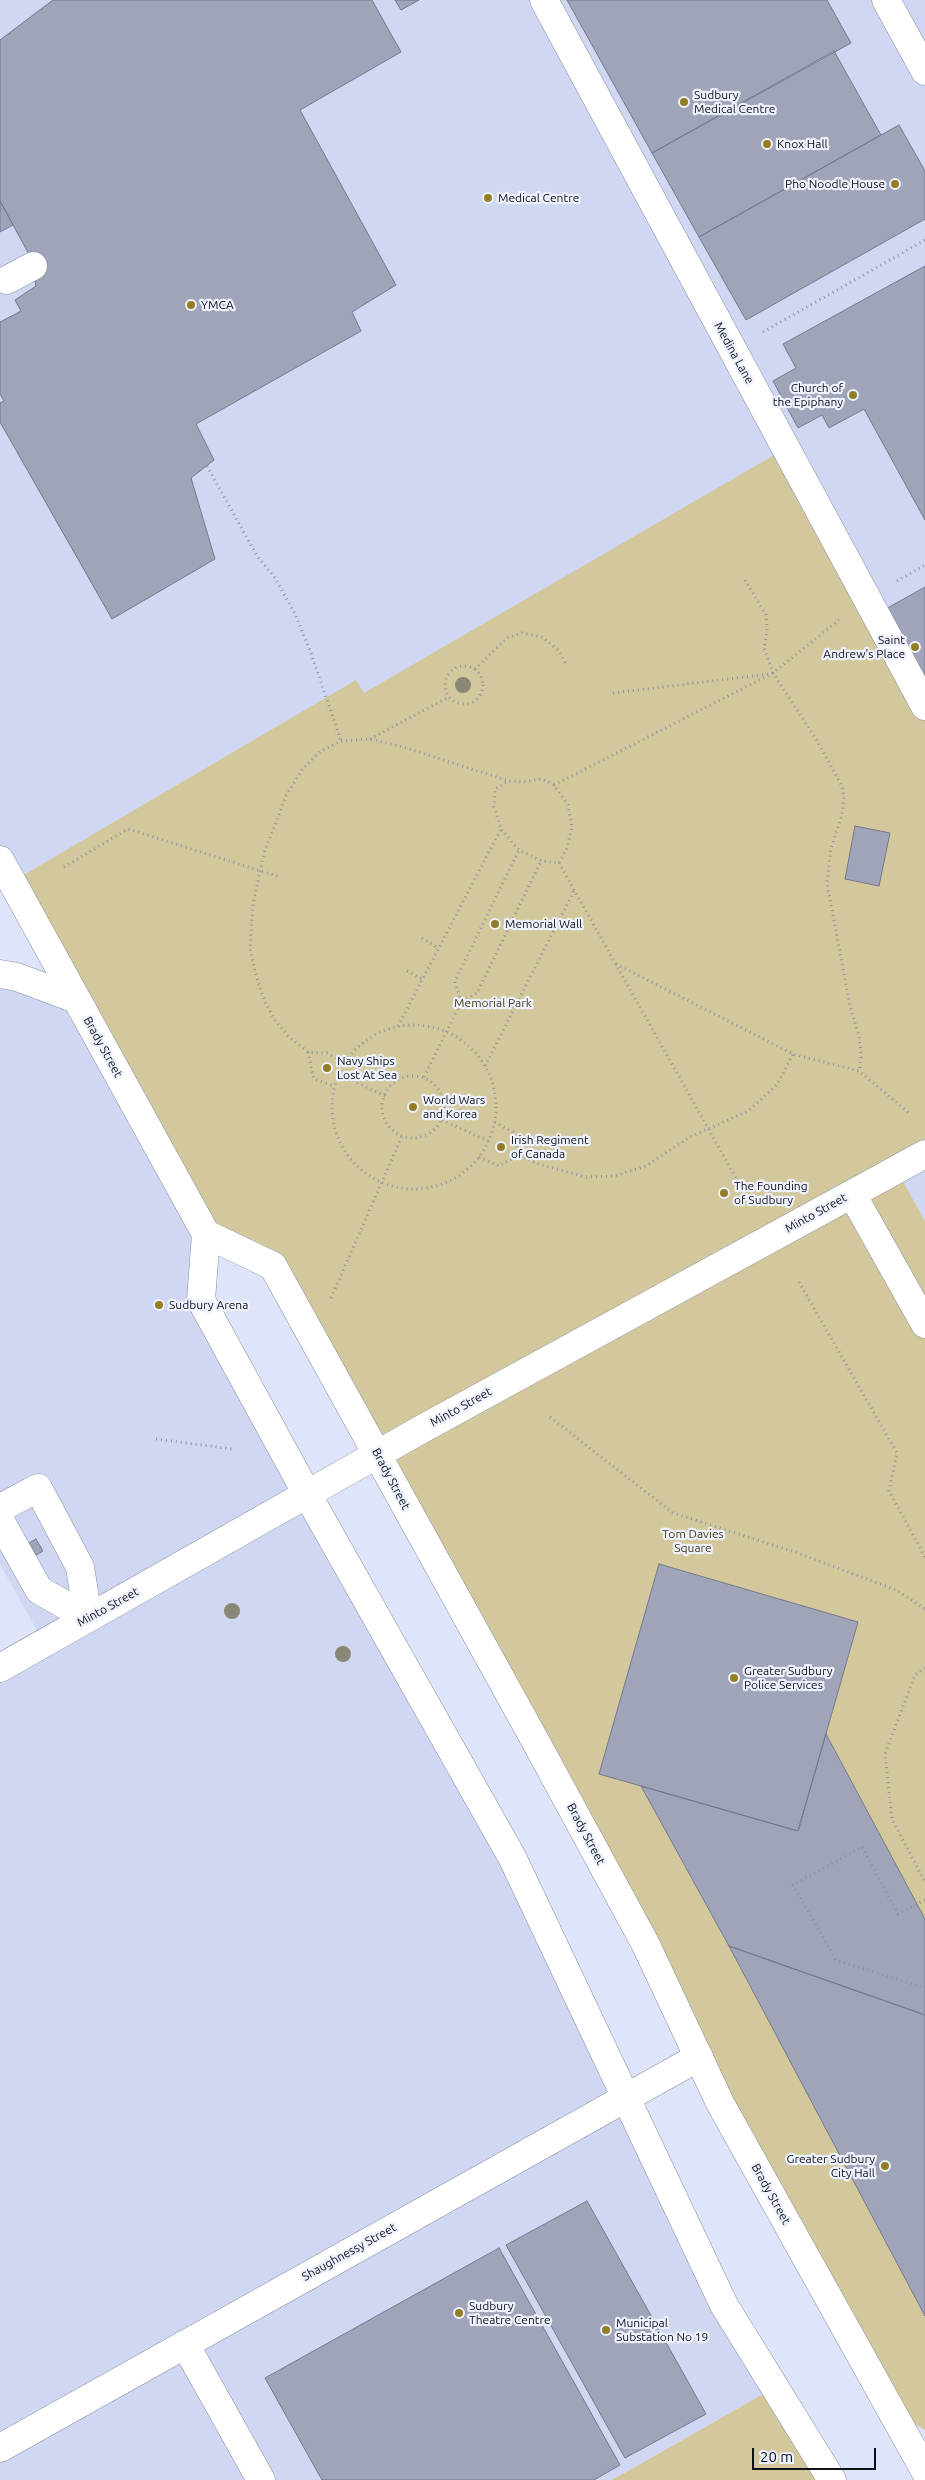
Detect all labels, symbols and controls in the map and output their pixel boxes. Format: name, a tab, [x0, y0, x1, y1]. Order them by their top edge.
place label: Sudbury Medical Centre	[694, 88, 775, 116]
marker: Sudbury Medical Centre	[678, 96, 690, 108]
place label: Knox Hall	[777, 137, 828, 151]
marker: Knox Hall	[761, 138, 773, 150]
place label: Pho Noodle House	[785, 177, 885, 191]
marker: Pho Noodle House	[889, 178, 901, 190]
place label: Medical Centre	[498, 191, 579, 205]
marker: Medical Centre	[482, 192, 494, 204]
place label: YMCA	[201, 298, 234, 312]
marker: YMCA	[185, 299, 197, 311]
street label: Medina Lane	[711, 320, 757, 386]
place label: Church of the Epiphany	[773, 381, 843, 409]
marker: Church of the Epiphany	[847, 389, 859, 401]
place label: Saint Andrew's Place	[823, 633, 905, 661]
marker: Saint Andrew's Place	[909, 641, 921, 653]
place label: Memorial Wall	[505, 917, 582, 931]
marker: Memorial Wall	[489, 918, 501, 930]
park label: Memorial Park	[454, 996, 532, 1010]
street label: Brady Street	[80, 1014, 126, 1080]
place label: Navy Ships Lost At Sea	[337, 1054, 397, 1082]
marker: Navy Ships Lost At Sea	[321, 1062, 333, 1074]
place label: World Wars and Korea	[423, 1093, 485, 1121]
marker: World Wars and Korea	[407, 1101, 419, 1113]
place label: Irish Regiment of Canada	[511, 1133, 589, 1161]
marker: Irish Regiment of Canada	[495, 1141, 507, 1153]
place label: The Founding of Sudbury	[734, 1179, 808, 1207]
marker: The Founding of Sudbury	[718, 1187, 730, 1199]
street label: Minto Street	[783, 1190, 849, 1236]
place label: Sudbury Arena	[169, 1298, 248, 1312]
marker: Sudbury Arena	[153, 1299, 165, 1311]
street label: Minto Street	[428, 1384, 494, 1430]
street label: Brady Street	[369, 1446, 413, 1512]
park label: Tom Davies Square	[662, 1527, 724, 1555]
street label: Minto Street	[75, 1584, 141, 1630]
place label: Greater Sudbury Police Services	[744, 1664, 833, 1692]
marker: Greater Sudbury Police Services	[728, 1672, 740, 1684]
street label: Brady Street	[564, 1801, 608, 1867]
place label: Greater Sudbury City Hall	[786, 2152, 875, 2180]
marker: Greater Sudbury City Hall	[879, 2160, 891, 2172]
street label: Brady Street	[748, 2161, 794, 2227]
street label: Shaughnessy Street	[299, 2220, 399, 2284]
place label: Sudbury Theatre Centre	[469, 2299, 551, 2327]
marker: Sudbury Theatre Centre	[453, 2307, 465, 2319]
place label: Municipal Substation No 19	[616, 2316, 708, 2344]
marker: Municipal Substation No 19	[600, 2324, 612, 2336]
scale bar	[755, 2438, 879, 2470]
text: 20 m	[760, 2448, 793, 2465]

